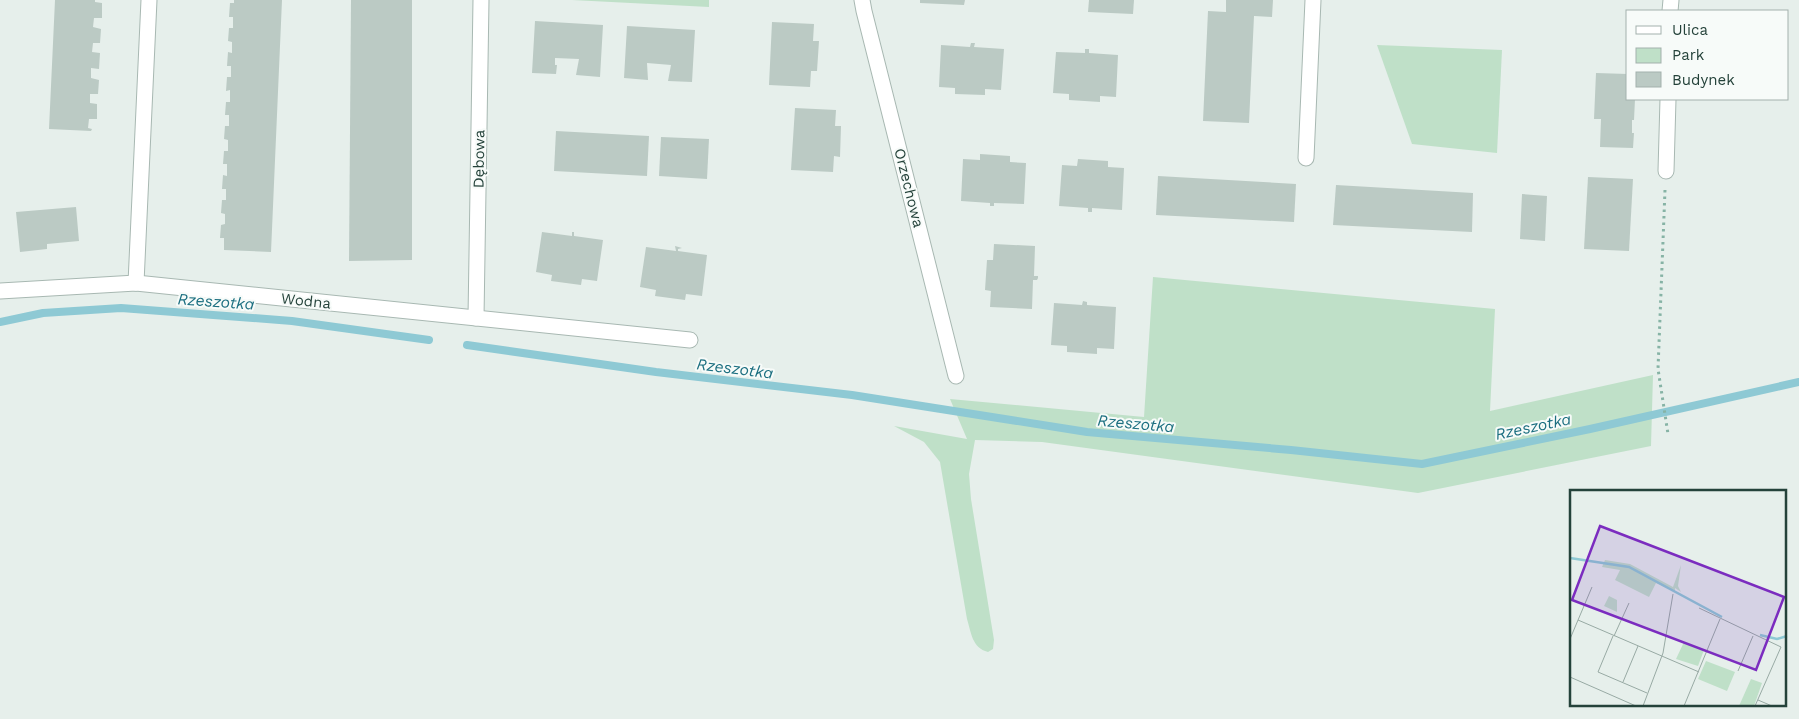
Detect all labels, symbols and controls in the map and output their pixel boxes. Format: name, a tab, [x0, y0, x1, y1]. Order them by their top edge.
legend	[1626, 10, 1789, 100]
text: Ulica	[1672, 21, 1709, 39]
text: Park	[1672, 46, 1705, 64]
text: Budynek	[1672, 71, 1735, 89]
street label: Dębowa	[469, 129, 489, 188]
street label: Orzechowa	[890, 146, 928, 230]
water label: Rzeszotka	[177, 289, 255, 314]
street label: Wodna	[280, 289, 332, 313]
water label: Rzeszotka	[696, 354, 774, 383]
water label: Rzeszotka	[1493, 409, 1573, 444]
water label: Rzeszotka	[1097, 411, 1175, 436]
inset map	[1570, 490, 1786, 706]

